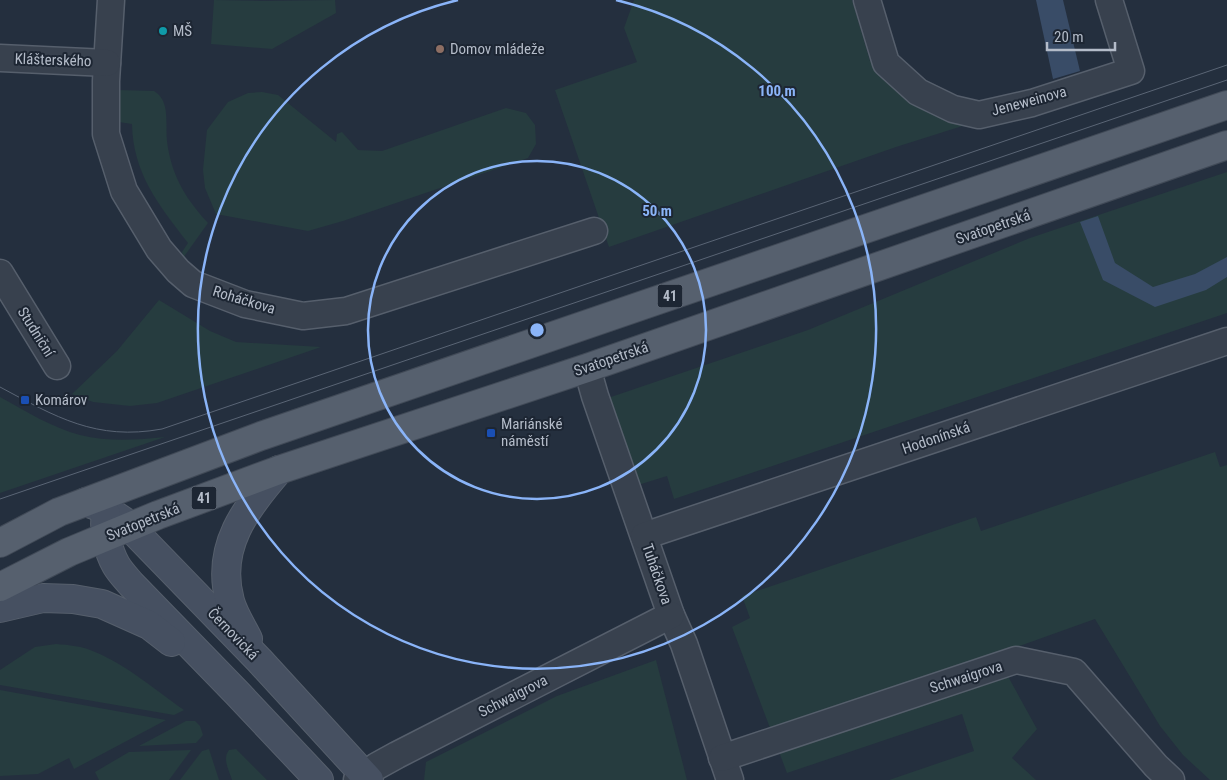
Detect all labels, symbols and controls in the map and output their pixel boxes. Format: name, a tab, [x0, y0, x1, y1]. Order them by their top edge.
scale bar	[1047, 20, 1114, 52]
place label: MŠ	[173, 22, 192, 40]
marker: MŠ	[157, 25, 169, 37]
text: 20 m	[1054, 28, 1084, 46]
place label: Domov mládeže	[450, 40, 545, 58]
marker: Domov mládeže	[434, 43, 446, 55]
street label: Klášterského	[14, 50, 92, 70]
text: 100 m	[758, 82, 796, 100]
street label: Jeneweinova	[989, 82, 1069, 120]
text: 50 m	[642, 202, 672, 220]
street label: Svatopetrská	[954, 206, 1032, 248]
street label: Roháčkova	[211, 282, 277, 318]
road number: 41	[658, 284, 682, 308]
street label: Studniční	[14, 304, 59, 361]
centre of rings	[528, 321, 546, 339]
street label: Svatopetrská	[572, 338, 650, 380]
place label: Komárov	[35, 391, 88, 409]
marker: Komárov	[19, 394, 31, 406]
place label: Mariánské náměstí	[501, 415, 562, 450]
street label: Hodonínská	[900, 418, 972, 458]
marker: Mariánské náměstí	[485, 427, 497, 439]
road number: 41	[192, 486, 216, 509]
street label: Svatopetrská	[104, 499, 182, 545]
street label: Tuháčkova	[638, 541, 676, 607]
street label: Černovická	[204, 604, 262, 664]
street label: Schwaigrova	[928, 657, 1004, 697]
street label: Schwaigrova	[475, 671, 551, 721]

